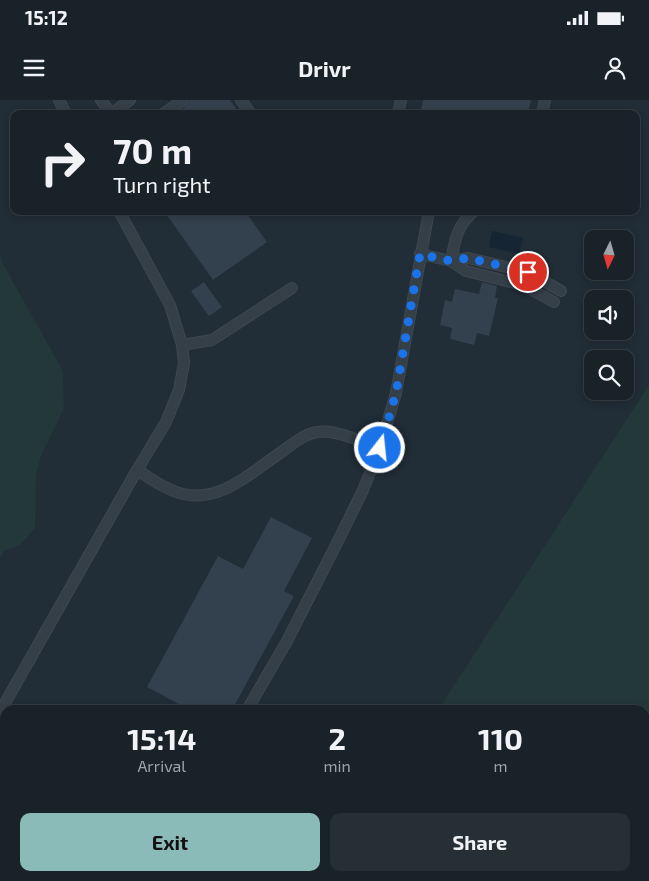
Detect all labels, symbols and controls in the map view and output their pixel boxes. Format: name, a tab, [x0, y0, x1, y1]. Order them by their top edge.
text: 15:12	[25, 6, 68, 29]
icon: menu	[20, 54, 48, 82]
icon: person	[601, 54, 629, 82]
text: Drivr	[298, 55, 351, 81]
text: 70 m	[113, 129, 192, 171]
icon: right	[30, 130, 95, 195]
text: Turn right	[113, 171, 211, 197]
north arrow	[584, 230, 634, 280]
map controls	[584, 230, 634, 400]
pin	[507, 251, 549, 293]
icon: arrive	[514, 258, 542, 286]
button: sound	[584, 290, 634, 340]
button: search	[584, 350, 634, 400]
position arrow	[353, 421, 405, 473]
text: 15:14	[127, 720, 196, 756]
text: 2	[328, 720, 346, 756]
text: 110	[478, 720, 523, 756]
text: Arrival	[137, 756, 186, 775]
text: min	[324, 756, 351, 775]
text: m	[493, 756, 507, 775]
button: Exit	[20, 813, 320, 871]
button: Share	[330, 813, 630, 871]

